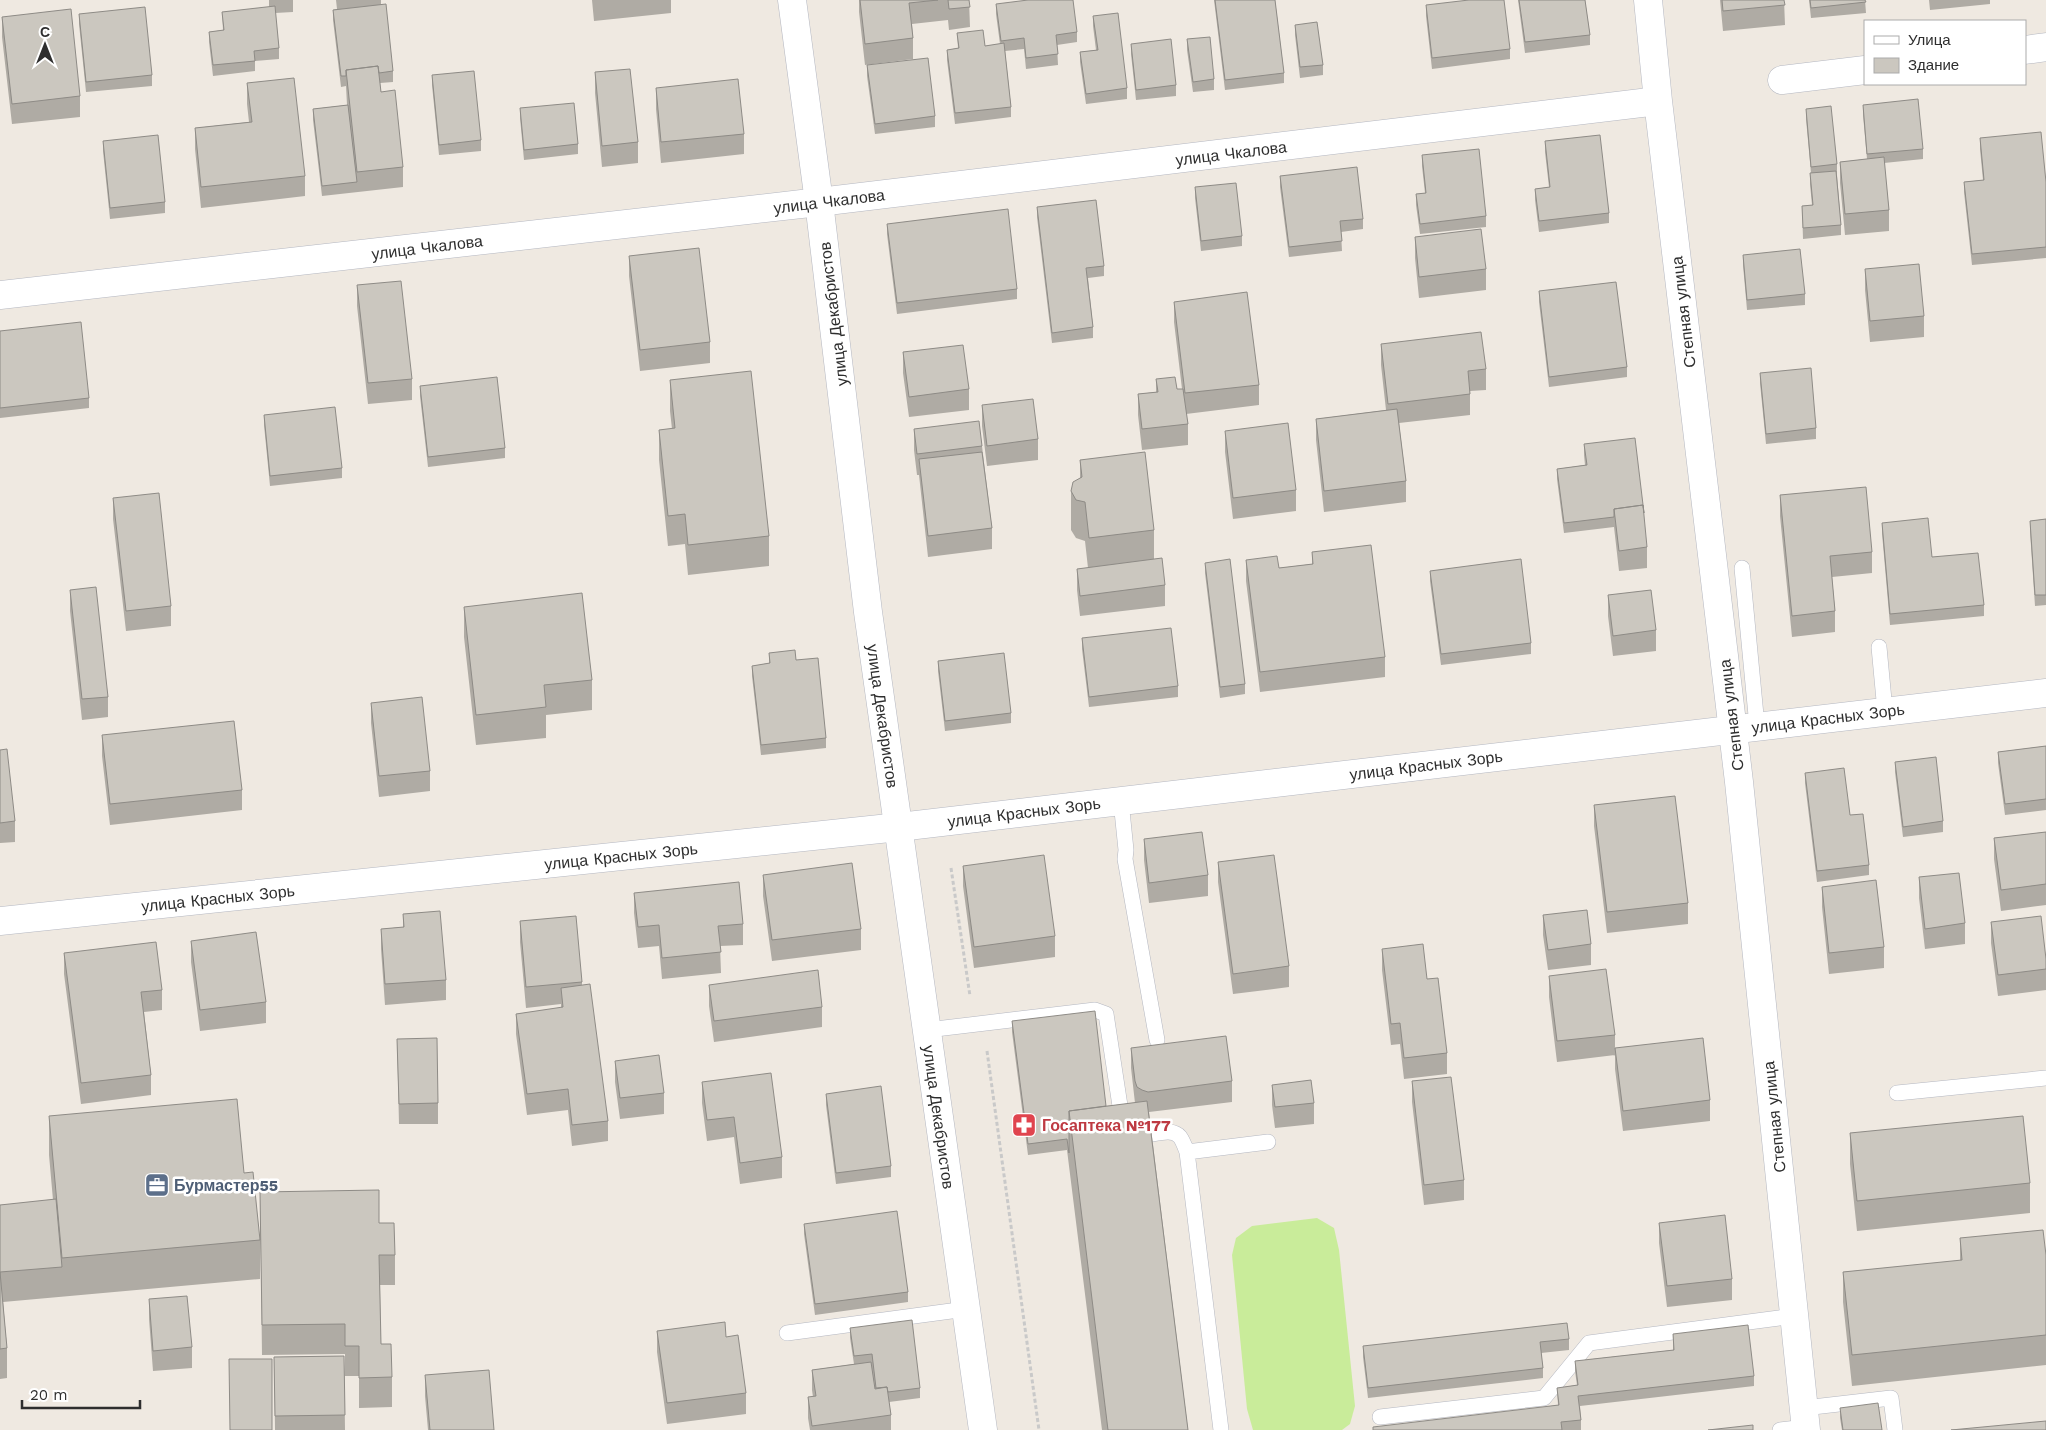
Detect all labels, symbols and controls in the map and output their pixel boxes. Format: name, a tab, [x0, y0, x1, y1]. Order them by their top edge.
north arrow	[20, 20, 70, 70]
legend	[1864, 20, 2026, 85]
text: С	[40, 24, 50, 40]
text: Улица	[1908, 31, 1951, 49]
text: Здание	[1908, 56, 1959, 74]
street label: улица Чкалова	[1174, 137, 1288, 170]
street label: улица Чкалова	[772, 185, 886, 218]
street label: улица Чкалова	[370, 231, 484, 264]
street label: улица Декабристов	[815, 241, 852, 387]
street label: Степная улица	[1667, 255, 1700, 369]
street label: улица Декабристов	[863, 643, 902, 789]
street label: Степная улица	[1715, 658, 1748, 772]
street label: улица Красных Зорь	[1750, 700, 1906, 737]
street label: улица Красных Зорь	[1348, 747, 1504, 784]
street label: улица Красных Зорь	[946, 794, 1102, 831]
street label: улица Красных Зорь	[543, 839, 699, 874]
street label: улица Красных Зорь	[140, 881, 296, 916]
street label: улица Декабристов	[919, 1044, 958, 1190]
street label: Степная улица	[1759, 1060, 1790, 1174]
pharmacy icon: Госаптека №177	[1011, 1112, 1037, 1138]
place label: Госаптека №177	[1042, 1116, 1171, 1135]
office icon: Бурмастер55	[144, 1172, 170, 1198]
place label: Бурмастер55	[174, 1176, 278, 1195]
scale bar	[22, 1378, 140, 1410]
text: 20 m	[30, 1386, 68, 1404]

